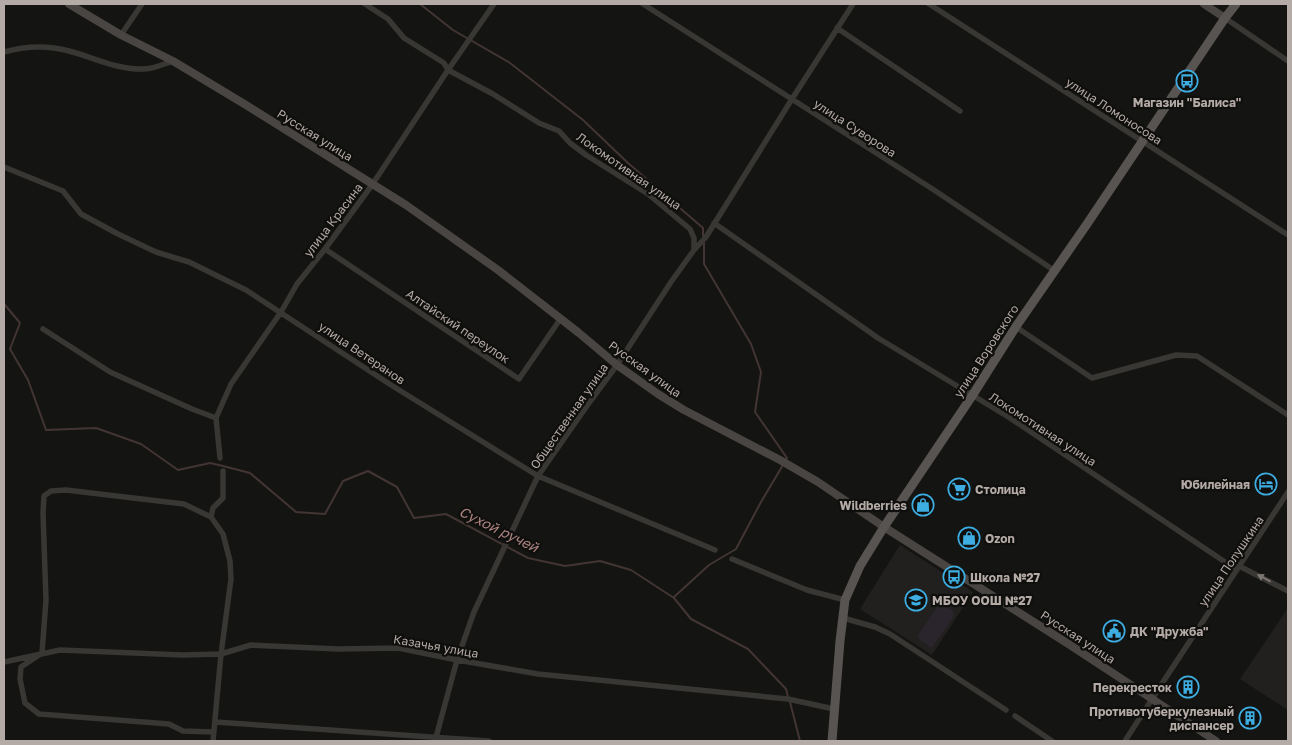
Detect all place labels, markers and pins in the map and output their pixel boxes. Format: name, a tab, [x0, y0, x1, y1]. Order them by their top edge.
bus stop icon: Магазин "Балиса"	[1175, 69, 1199, 93]
place label: Магазин "Балиса"	[1133, 95, 1241, 110]
hotel icon: Юбилейная	[1254, 472, 1278, 496]
supermarket icon: Столица	[947, 477, 971, 501]
place label: Юбилейная	[1181, 477, 1250, 492]
place label: Столица	[975, 482, 1026, 497]
shop icon: Wildberries	[911, 493, 935, 517]
place label: Wildberries	[839, 498, 907, 513]
shop icon: Ozon	[957, 526, 981, 550]
place label: Ozon	[985, 531, 1015, 546]
bus stop icon: Школа №27	[942, 565, 966, 589]
place label: Школа №27	[970, 570, 1041, 585]
school or university icon: МБОУ ООШ №27	[904, 588, 928, 612]
place label: МБОУ ООШ №27	[932, 593, 1032, 608]
public building icon: ДК "Дружба"	[1102, 619, 1126, 643]
place label: ДК "Дружба"	[1130, 624, 1209, 639]
building icon: Перекресток	[1176, 675, 1200, 699]
place label: Перекресток	[1093, 680, 1172, 695]
place label: Противотуберкулезный диспансер	[1089, 704, 1235, 733]
building icon: Противотуберкулезный диспансер	[1238, 706, 1262, 730]

